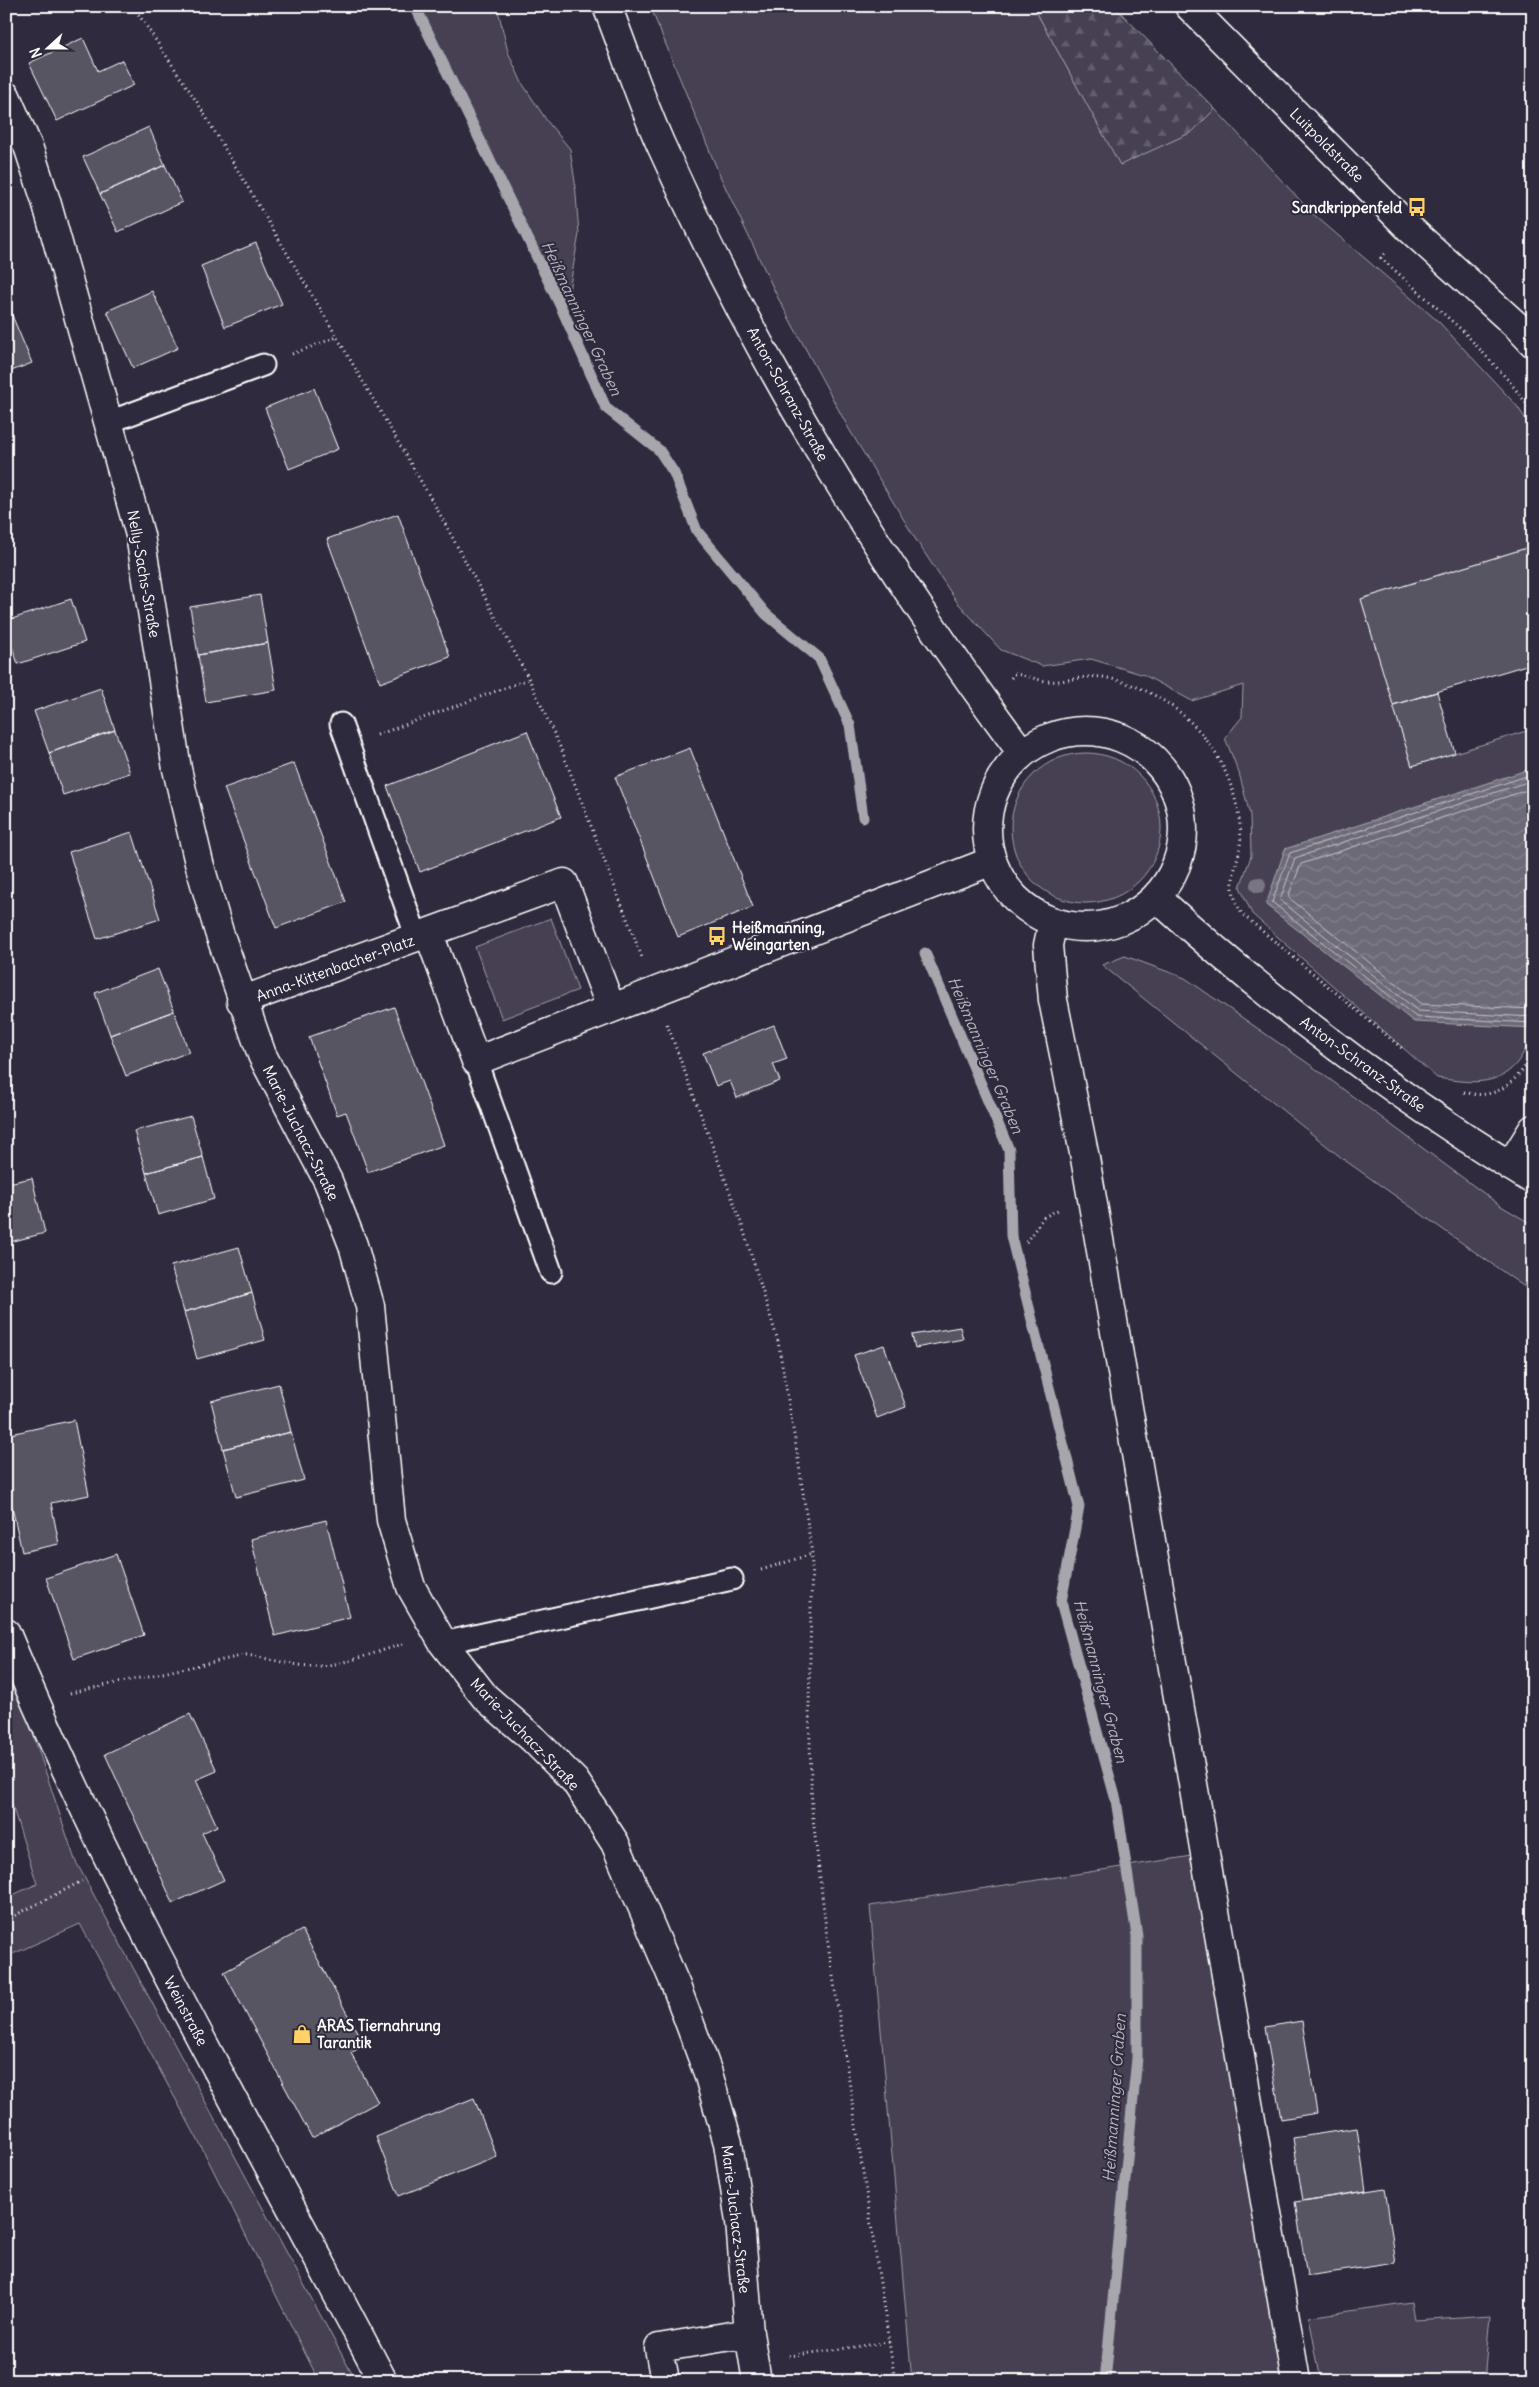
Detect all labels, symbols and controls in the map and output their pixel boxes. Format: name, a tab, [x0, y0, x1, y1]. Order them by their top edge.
north arrow	[22, 22, 72, 72]
text: N	[26, 45, 46, 60]
street label: Luitpoldstraße	[1286, 104, 1368, 186]
bus stop icon: Sandkrippenfeld	[1406, 196, 1428, 218]
place label: Sandkrippenfeld	[1292, 198, 1402, 218]
water label: Heißmanninger Graben	[537, 237, 627, 399]
street label: Anton-Schranz-Straße	[743, 324, 833, 464]
street label: Nelly-Sachs-Straße	[123, 509, 165, 639]
place label: Heißmanning, Weingarten	[732, 918, 825, 955]
bus stop icon: Heißmanning, Weingarten	[706, 925, 728, 947]
street label: Anna-Kittenbacher-Platz	[253, 931, 417, 1005]
water label: Heißmanninger Graben	[944, 974, 1028, 1137]
street label: Anton-Schranz-Straße	[1297, 1012, 1429, 1116]
street label: Marie-Juchacz-Straße	[259, 1062, 343, 1204]
water label: Heißmanninger Graben	[1070, 1597, 1133, 1766]
street label: Marie-Juchacz-Straße	[466, 1674, 584, 1794]
street label: Weinstraße	[160, 1973, 212, 2049]
water label: Heißmanninger Graben	[1098, 2013, 1130, 2183]
place label: ARAS Tiernahrung Tarantik	[317, 2016, 441, 2052]
shop icon: ARAS Tiernahrung Tarantik	[291, 2023, 313, 2045]
street label: Marie-Juchacz-Straße	[717, 2144, 755, 2294]

